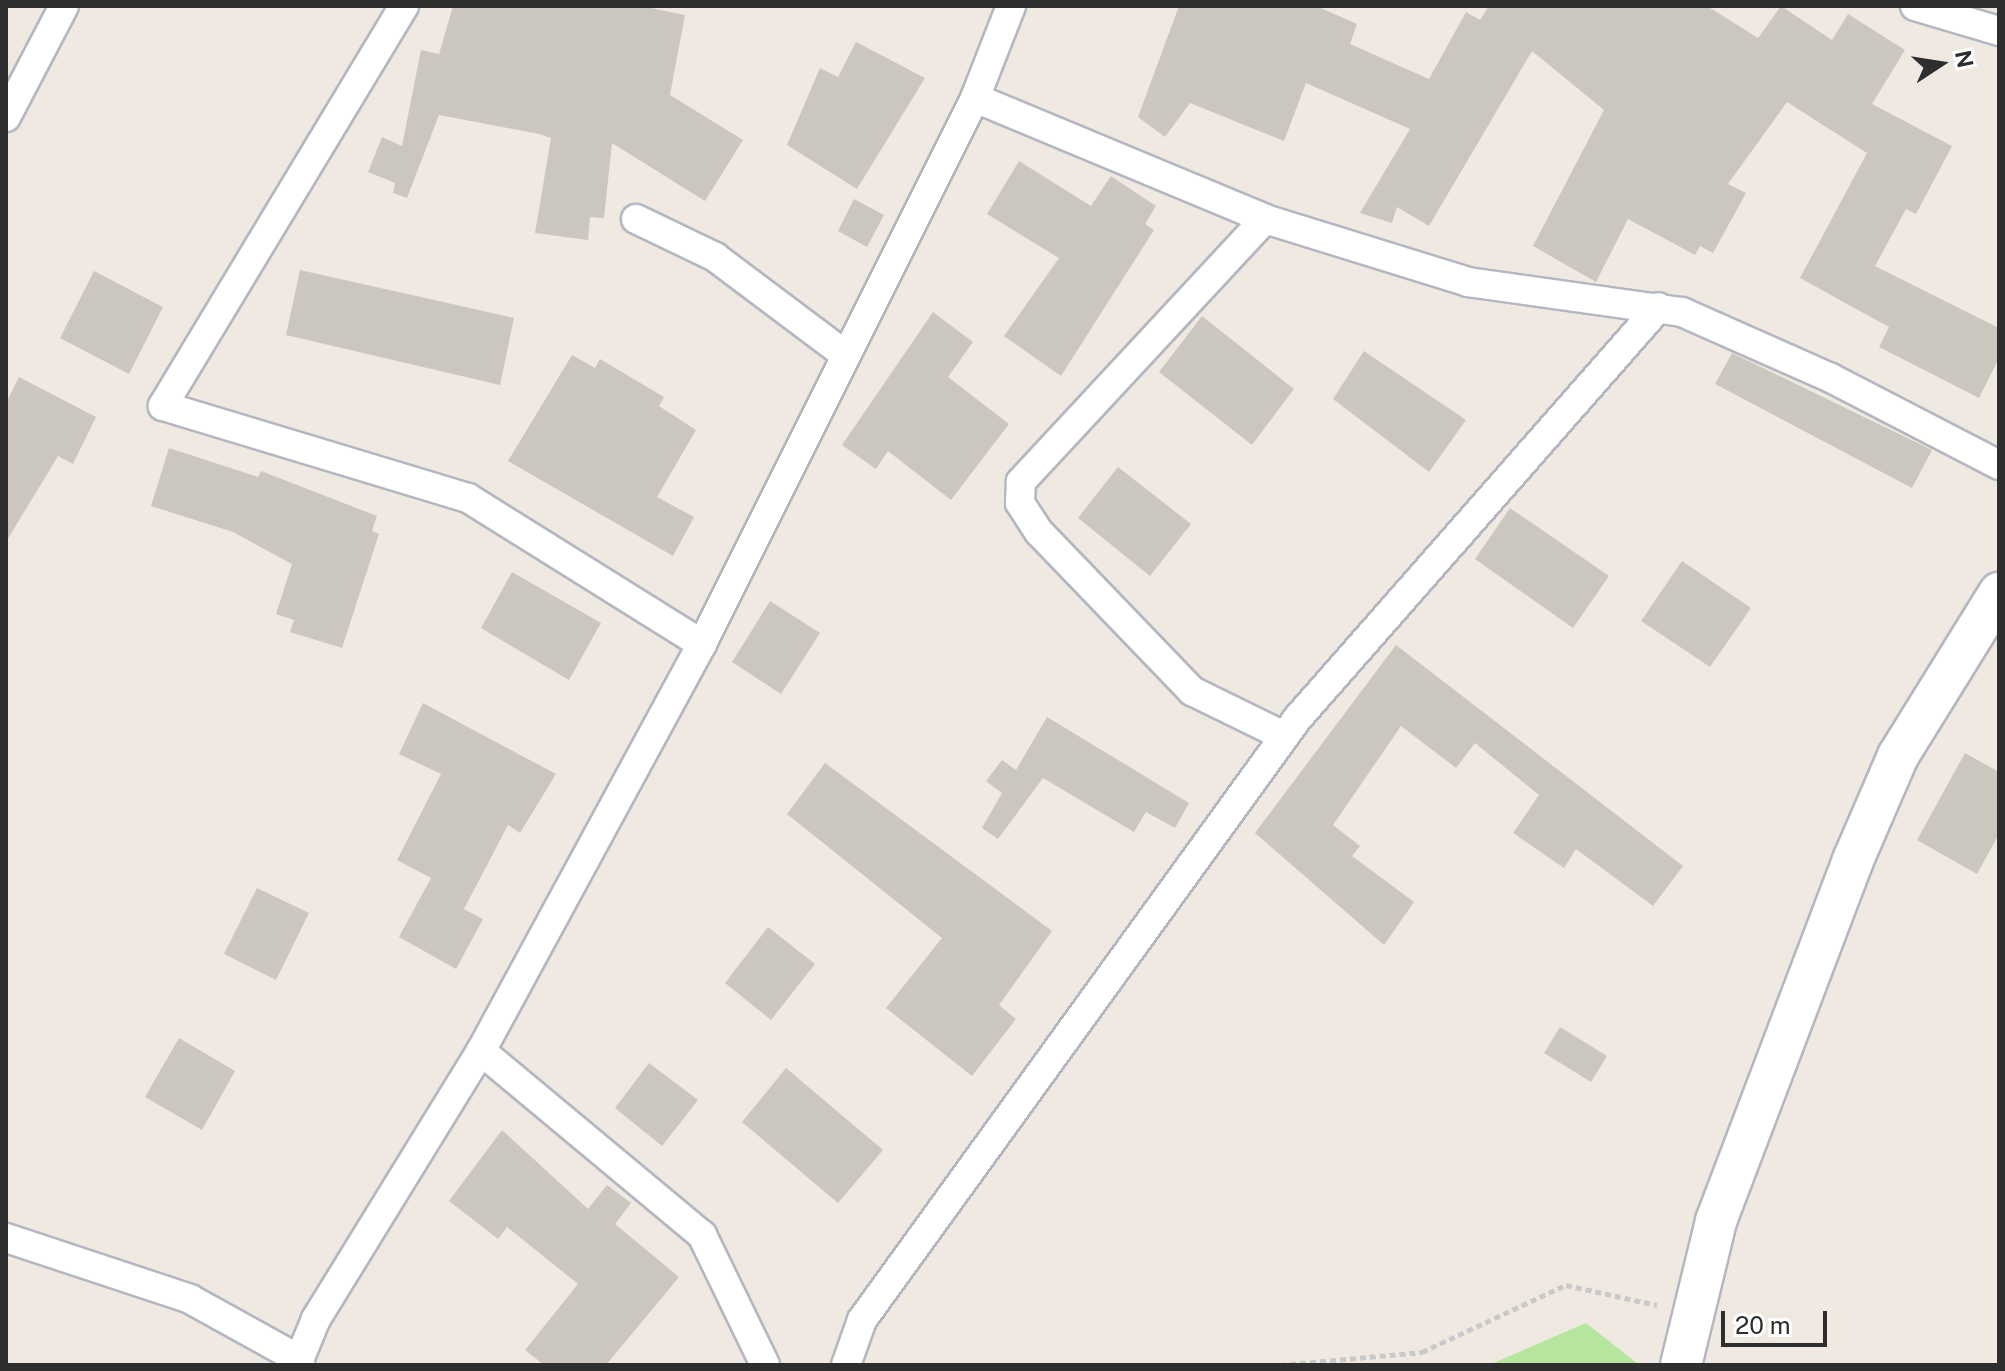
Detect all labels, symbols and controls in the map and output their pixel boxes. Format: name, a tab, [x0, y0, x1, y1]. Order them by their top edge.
north arrow	[1901, 24, 1981, 104]
text: N	[1950, 48, 1979, 70]
scale bar	[1725, 1295, 1831, 1345]
text: 20 m	[1735, 1311, 1791, 1339]

